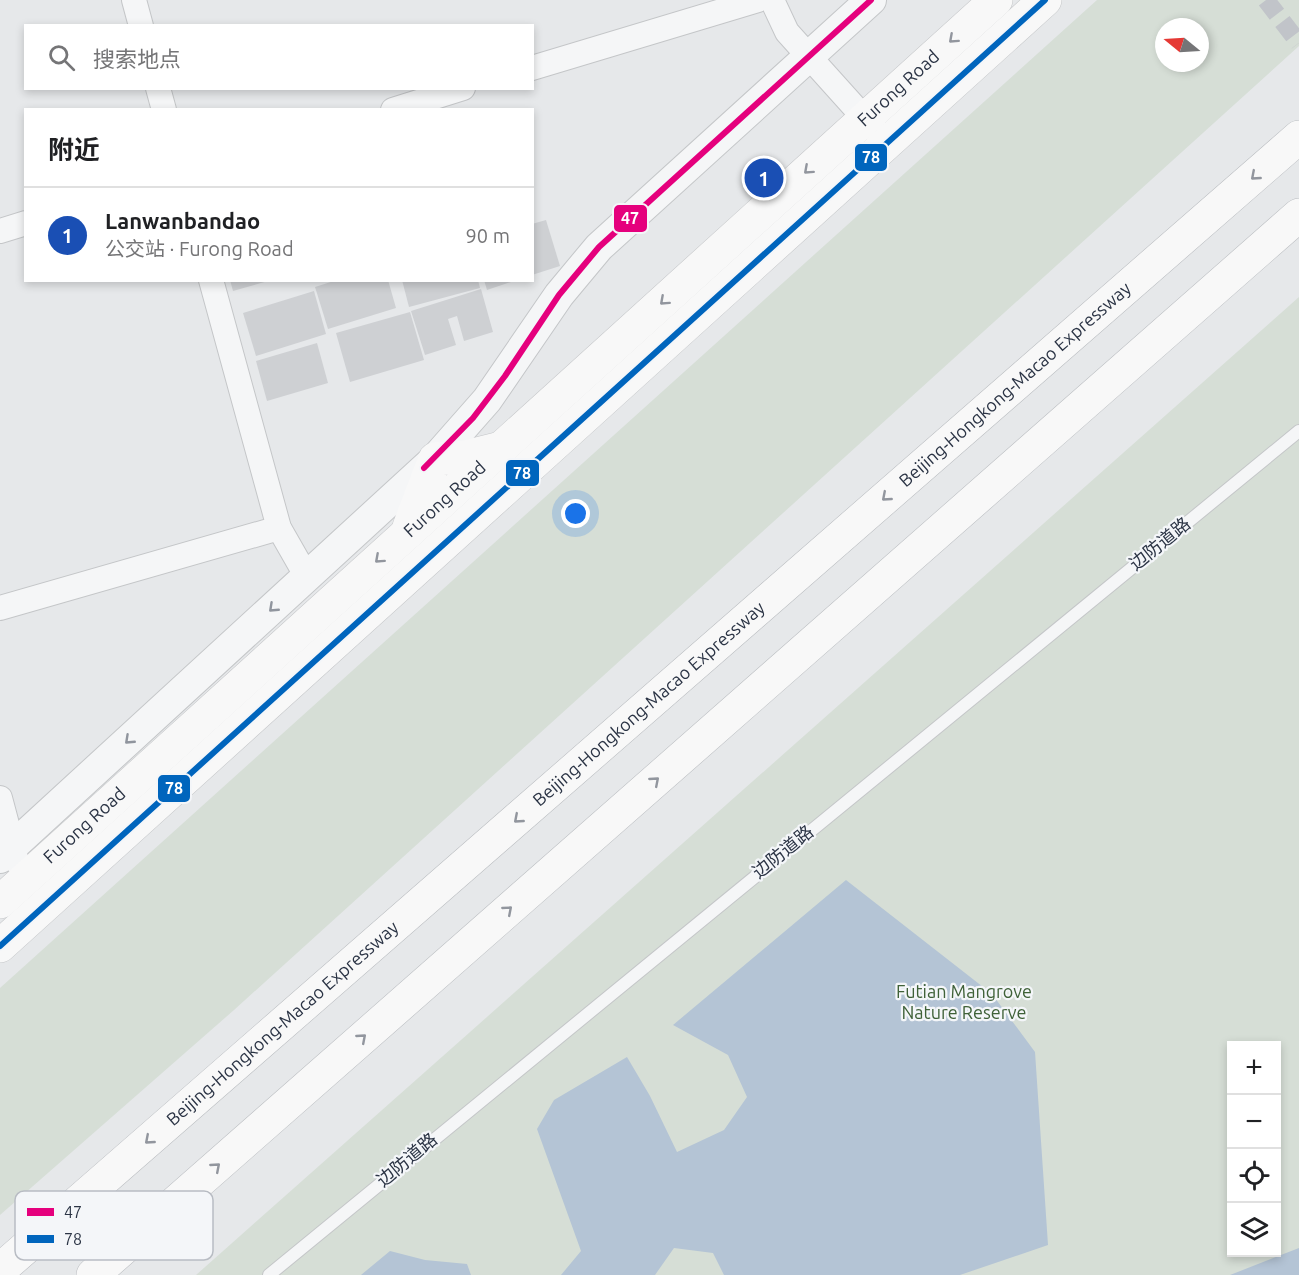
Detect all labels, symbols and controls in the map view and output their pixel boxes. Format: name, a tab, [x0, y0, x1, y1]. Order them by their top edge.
north arrow	[1155, 18, 1209, 72]
search box	[24, 24, 534, 90]
one-way arrow	[949, 32, 960, 43]
icon: search	[45, 41, 78, 74]
text: 搜索地点	[93, 46, 181, 71]
street label: Furong Road	[853, 46, 943, 130]
text: 附近	[48, 135, 100, 164]
line badge: 78	[854, 143, 888, 172]
text: 78	[862, 148, 880, 166]
pin: 1	[744, 156, 783, 201]
one-way arrow	[805, 163, 815, 174]
one-way arrow	[1251, 169, 1262, 180]
line badge: 47	[613, 204, 648, 233]
text: Lanwanbandao	[105, 208, 260, 233]
text: 47	[621, 209, 639, 227]
text: 1	[62, 224, 73, 247]
text: 90 m	[466, 224, 510, 247]
text: 公交站 · Furong Road	[105, 237, 294, 260]
street label: Beijing-Hongkong-Macao Expressway	[895, 277, 1135, 490]
one-way arrow	[660, 294, 671, 305]
street label: Furong Road	[399, 456, 489, 541]
line badge: 78	[505, 459, 540, 487]
text: 78	[513, 464, 531, 482]
one-way arrow	[882, 490, 893, 501]
your location	[561, 499, 590, 528]
street label: 边防道路	[1125, 513, 1194, 574]
one-way arrow	[375, 552, 386, 563]
street label: Beijing-Hongkong-Macao Expressway	[528, 597, 768, 810]
one-way arrow	[269, 601, 279, 612]
one-way arrow	[125, 733, 136, 744]
line badge: 78	[157, 774, 191, 803]
one-way arrow	[648, 777, 659, 788]
text: 78	[165, 779, 183, 797]
street label: Furong Road	[39, 783, 129, 867]
one-way arrow	[514, 811, 525, 822]
street label: 边防道路	[748, 821, 817, 882]
one-way arrow	[502, 906, 513, 917]
street label: Beijing-Hongkong-Macao Expressway	[162, 916, 402, 1129]
park label: Futian Mangrove Nature Reserve	[896, 981, 1032, 1022]
one-way arrow	[355, 1034, 366, 1045]
map controls	[1227, 1041, 1281, 1257]
button: +	[1227, 1041, 1281, 1095]
button: −	[1227, 1095, 1281, 1149]
street label: 边防道路	[372, 1128, 440, 1190]
one-way arrow	[145, 1133, 156, 1144]
button: locate	[1227, 1149, 1281, 1203]
one-way arrow	[209, 1163, 219, 1174]
legend	[15, 1191, 213, 1260]
text: 47	[64, 1203, 82, 1221]
button: layers	[1227, 1203, 1281, 1257]
text: 78	[64, 1230, 82, 1248]

